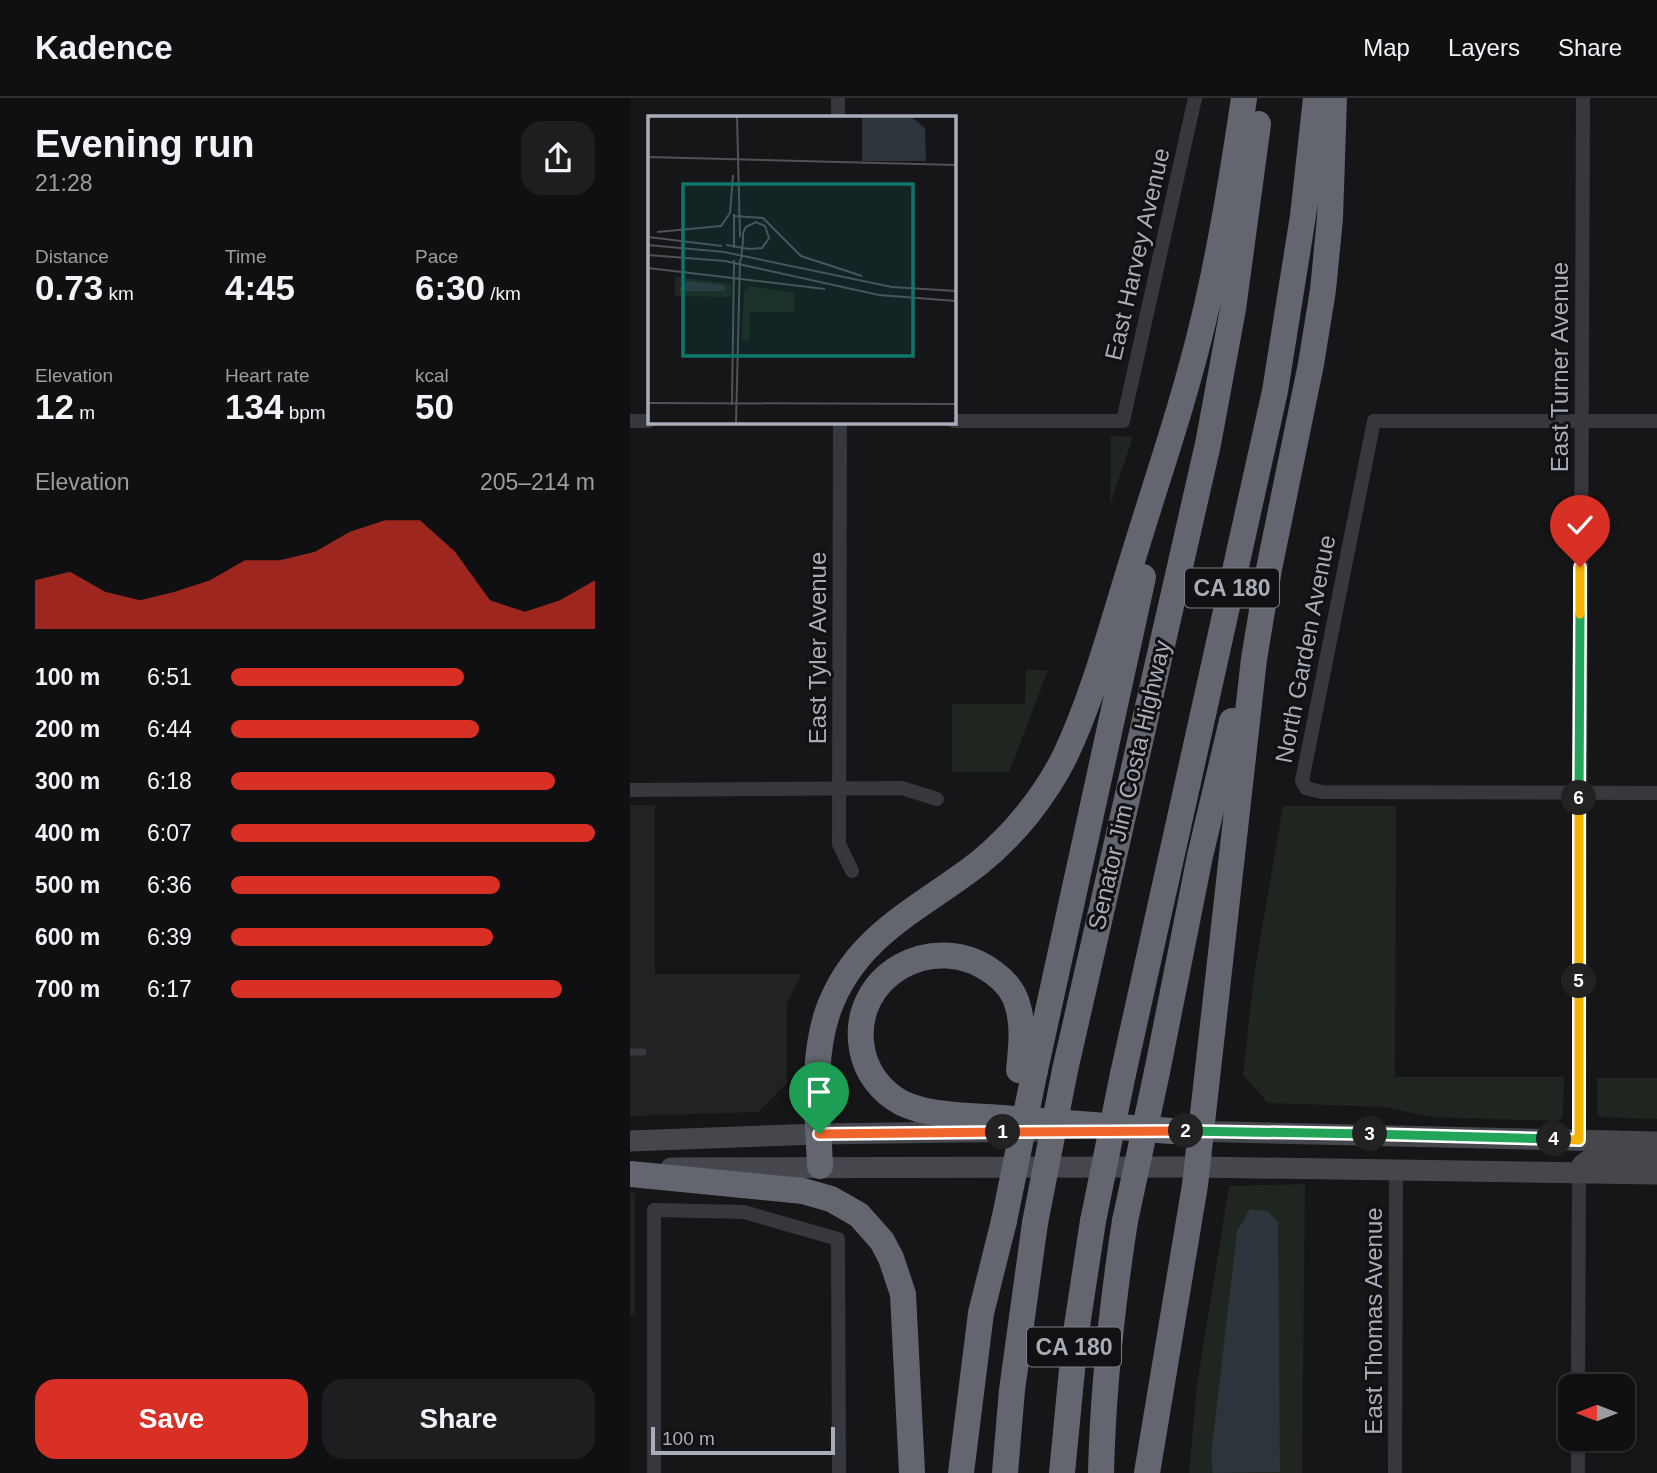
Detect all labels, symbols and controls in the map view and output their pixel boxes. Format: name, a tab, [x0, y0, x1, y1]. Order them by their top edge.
text: Kadence	[35, 29, 173, 66]
text: Map	[1363, 34, 1410, 61]
text: Layers	[1448, 34, 1520, 61]
text: Share	[1558, 34, 1622, 61]
inset map	[648, 116, 956, 424]
button: share	[521, 121, 595, 195]
text: Evening run	[35, 123, 255, 165]
street label: East Harvey Avenue	[1099, 145, 1175, 363]
text: 21:28	[35, 170, 93, 196]
text: Distance	[35, 246, 109, 267]
text: Time	[225, 246, 267, 267]
text: Pace	[415, 246, 458, 267]
street label: East Turner Avenue	[1546, 262, 1573, 472]
text: 0.73	[35, 268, 103, 307]
text: 4:45	[225, 268, 295, 307]
text: 6:30	[415, 268, 485, 307]
text: km	[103, 283, 134, 304]
text: /km	[485, 283, 521, 304]
text: Elevation	[35, 365, 113, 386]
text: Heart rate	[225, 365, 309, 386]
text: kcal	[415, 365, 449, 386]
text: 12	[35, 387, 74, 426]
text: 134	[225, 387, 283, 426]
text: 50	[415, 387, 454, 426]
text: m	[74, 402, 95, 423]
text: bpm	[283, 402, 326, 423]
text: Elevation	[35, 469, 130, 495]
text: 205–214 m	[480, 469, 595, 495]
pin	[1550, 495, 1610, 567]
icon: check	[1561, 506, 1599, 544]
street label: North Garden Avenue	[1270, 533, 1340, 765]
street label: East Tyler Avenue	[804, 552, 831, 744]
road number: CA 180	[1185, 568, 1279, 608]
street label: Senator Jim Costa Highway	[1083, 638, 1175, 932]
text: 100 m	[35, 664, 100, 690]
text: 6:51	[147, 664, 192, 690]
text: 200 m	[35, 716, 100, 742]
text: 6:44	[147, 716, 192, 742]
text: 300 m	[35, 768, 100, 794]
text: 6:18	[147, 768, 192, 794]
pin: 6	[1562, 780, 1597, 816]
text: 6	[1573, 787, 1584, 808]
text: 400 m	[35, 820, 100, 846]
text: 6:07	[147, 820, 192, 846]
text: 500 m	[35, 872, 100, 898]
text: 6:36	[147, 872, 192, 898]
text: 600 m	[35, 924, 100, 950]
text: 6:39	[147, 924, 192, 950]
pin: 5	[1562, 964, 1597, 998]
text: 5	[1573, 970, 1584, 991]
text: 700 m	[35, 976, 100, 1002]
text: 6:17	[147, 976, 192, 1002]
pin	[789, 1062, 849, 1134]
icon: arrive	[800, 1073, 838, 1111]
pin: 1	[986, 1114, 1020, 1150]
pin: 2	[1168, 1114, 1204, 1148]
pin: 3	[1352, 1116, 1388, 1152]
text: 2	[1180, 1120, 1191, 1141]
text: 1	[997, 1121, 1008, 1142]
pin: 4	[1536, 1122, 1572, 1156]
text: 3	[1364, 1123, 1375, 1144]
text: 4	[1548, 1128, 1559, 1149]
street label: East Thomas Avenue	[1360, 1207, 1387, 1435]
road number: CA 180	[1027, 1328, 1121, 1366]
north arrow	[1558, 1374, 1634, 1451]
map controls	[1558, 1374, 1635, 1451]
button: Save	[35, 1379, 308, 1459]
button: Share	[322, 1379, 595, 1459]
scale bar	[651, 1424, 835, 1456]
text: 100 m	[662, 1428, 715, 1449]

